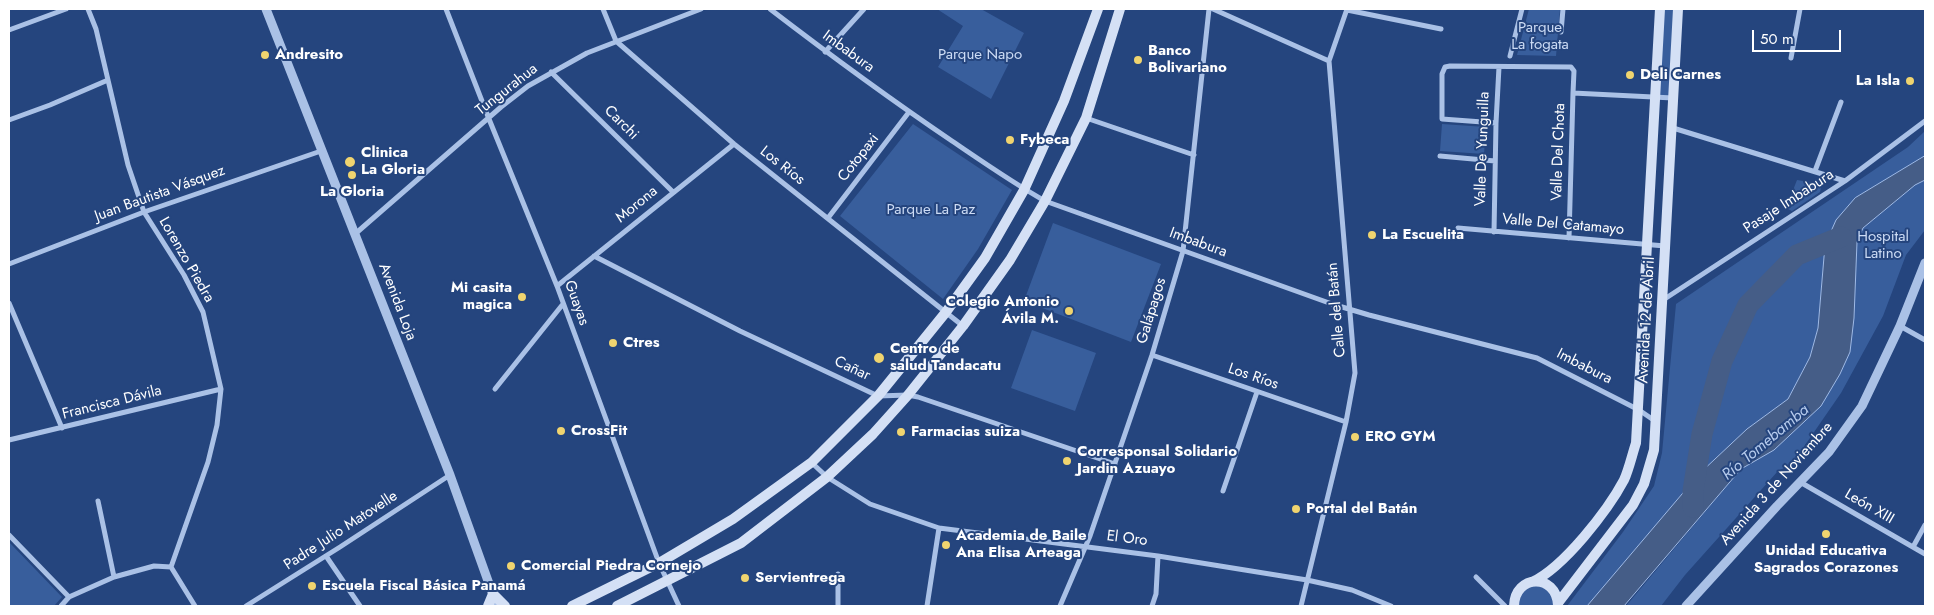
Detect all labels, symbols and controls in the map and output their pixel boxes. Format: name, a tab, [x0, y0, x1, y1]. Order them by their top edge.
park label: Parque La fogata	[1511, 19, 1569, 54]
scale bar	[1754, 20, 1843, 52]
street label: Imbabura	[818, 27, 878, 77]
text: 50 m	[1760, 28, 1794, 50]
place label: Banco Bolivariano	[1148, 42, 1227, 77]
place label: Andresito	[275, 46, 343, 64]
park label: Parque Napo	[938, 46, 1022, 64]
marker: Andresito	[259, 49, 271, 61]
marker: Banco Bolivariano	[1132, 54, 1144, 66]
street label: Tungurahua	[473, 60, 541, 120]
place label: Deli Carnes	[1640, 66, 1721, 84]
marker: Deli Carnes	[1624, 69, 1636, 81]
place label: La Isla	[1856, 72, 1900, 90]
marker: La Isla	[1904, 75, 1916, 87]
street label: Valle De Yunguilla	[1472, 91, 1494, 207]
street label: Carchi	[600, 102, 642, 144]
street label: Valle Del Chota	[1548, 103, 1570, 201]
street label: Cotopaxi	[835, 130, 883, 186]
place label: Fybeca	[1020, 131, 1069, 149]
marker: Fybeca	[1004, 134, 1016, 146]
street label: Los Ríos	[756, 143, 808, 189]
place label: Clinica La Gloria	[361, 144, 425, 179]
marker: Clinica La Gloria	[343, 155, 357, 169]
street label: Juan Bautista Vásquez	[92, 162, 228, 226]
street label: Pasaje Imbabura	[1740, 166, 1838, 238]
marker: La Gloria	[346, 169, 358, 181]
place label: La Gloria	[320, 183, 384, 201]
street label: Morona	[612, 183, 662, 227]
park label: Parque La Paz	[887, 201, 975, 219]
street label: Valle Del Catamayo	[1501, 211, 1625, 239]
street label: Lorenzo Piedra	[154, 214, 218, 306]
street label: Imbabura	[1167, 224, 1229, 262]
place label: La Escuelita	[1382, 226, 1464, 244]
park label: Hospital Latino	[1857, 228, 1909, 263]
marker: La Escuelita	[1366, 229, 1378, 241]
street label: Avenida 12 de Abril	[1635, 256, 1659, 384]
street label: Avenida Loja	[374, 261, 420, 343]
street label: Calle del Batán	[1324, 262, 1350, 358]
street label: Galápagos	[1133, 276, 1171, 346]
street label: Guayas	[560, 278, 592, 328]
place label: Mi casita magica	[451, 279, 512, 314]
marker: Mi casita magica	[516, 291, 528, 303]
place label: Colegio Antonio Ávila M.	[945, 293, 1059, 328]
marker: Colegio Antonio Ávila M.	[1063, 305, 1075, 317]
place label: Ctres	[623, 334, 660, 352]
marker: Ctres	[607, 337, 619, 349]
place label: Centro de salud Tandacatu	[890, 340, 1001, 375]
street label: Imbabura	[1553, 345, 1615, 389]
marker: Centro de salud Tandacatu	[872, 351, 886, 365]
street label: Cañar	[831, 353, 873, 385]
street label: Los Ríos	[1225, 360, 1281, 394]
street label: Francisca Dávila	[60, 382, 164, 424]
water label: Río Tomebamba	[1719, 401, 1813, 485]
street label: Avenida 3 de Noviembre	[1717, 419, 1837, 549]
place label: CrossFit	[571, 422, 627, 440]
place label: Farmacias suiza	[911, 423, 1020, 441]
marker: CrossFit	[555, 425, 567, 437]
marker: Farmacias suiza	[895, 426, 907, 438]
place label: ERO GYM	[1365, 428, 1436, 446]
marker: ERO GYM	[1349, 431, 1361, 443]
place label: Corresponsal Solidario Jardin Azuayo	[1077, 443, 1237, 478]
marker: Corresponsal Solidario Jardin Azuayo	[1061, 455, 1073, 467]
street label: León XIII	[1841, 486, 1897, 528]
street label: Padre Julio Matovelle	[281, 488, 401, 574]
place label: Portal del Batán	[1306, 500, 1417, 518]
marker: Portal del Batán	[1290, 503, 1302, 515]
place label: Academia de Baile Ana Elisa Arteaga	[956, 527, 1087, 562]
street label: El Oro	[1105, 528, 1149, 550]
marker: Unidad Educativa Sagrados Corazones	[1820, 528, 1832, 540]
marker: Academia de Baile Ana Elisa Arteaga	[940, 539, 952, 551]
place label: Unidad Educativa Sagrados Corazones	[1754, 542, 1898, 577]
place label: Comercial Piedra Cornejo	[521, 557, 701, 575]
marker: Comercial Piedra Cornejo	[505, 560, 517, 572]
place label: Servientrega	[755, 569, 845, 587]
marker: Servientrega	[739, 572, 751, 584]
place label: Escuela Fiscal Básica Panamá	[322, 577, 526, 595]
marker: Escuela Fiscal Básica Panamá	[306, 580, 318, 592]

